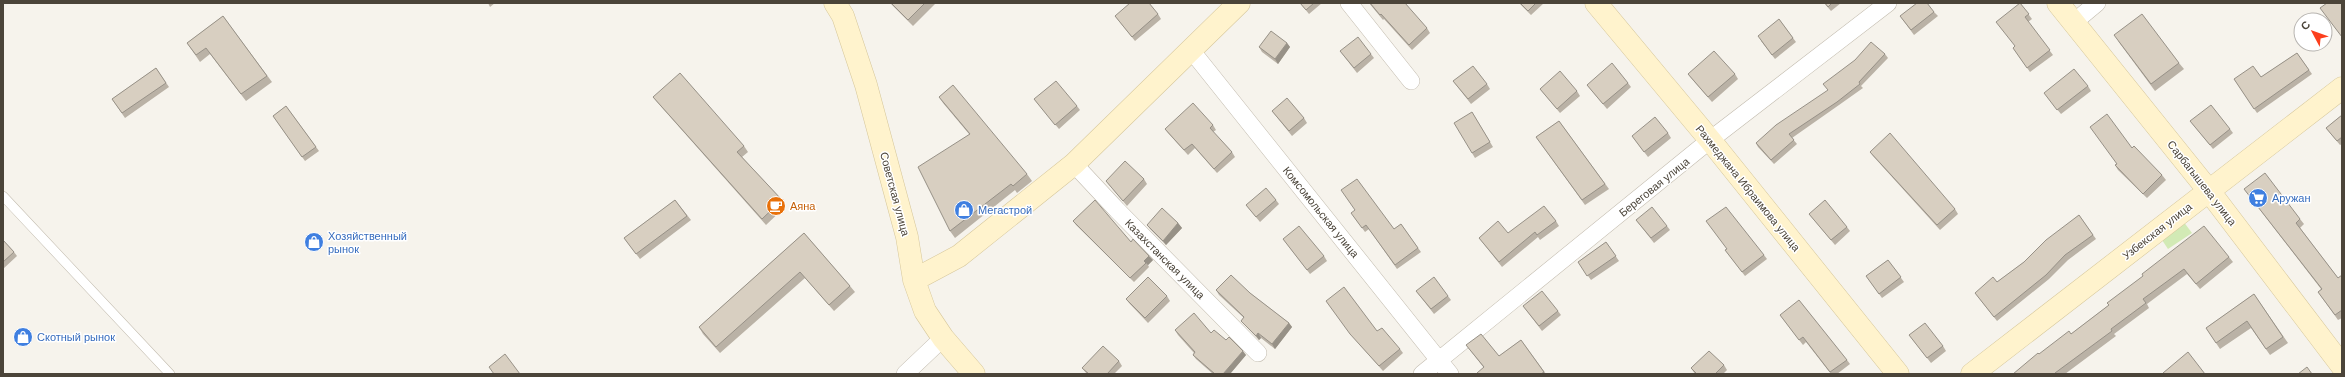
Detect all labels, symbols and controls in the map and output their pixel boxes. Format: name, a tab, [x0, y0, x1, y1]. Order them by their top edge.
north arrow	[2293, 12, 2333, 52]
text: С	[2298, 18, 2313, 32]
street label: Рахмеджана Ибраимова улица	[1693, 123, 1803, 254]
street label: Сарбагышева улица	[2165, 138, 2239, 229]
street label: Советская улица	[878, 151, 912, 238]
street label: Береговая улица	[1617, 155, 1692, 219]
street label: Комсомольская улица	[1281, 164, 1362, 261]
supermarket icon: Аружан	[2247, 187, 2269, 209]
place label: Аружан	[2272, 192, 2311, 204]
cafe icon: Аяна	[765, 195, 787, 217]
shop icon: Мегастрой	[953, 199, 975, 221]
place label: Аяна	[790, 200, 816, 212]
street label: Узбекская улица	[2120, 200, 2195, 262]
place label: Мегастрой	[978, 204, 1032, 216]
street label: Казахстанская улица	[1123, 217, 1208, 302]
place label: Хозяйственный рынок	[328, 230, 407, 255]
shop icon: Хозяйственный рынок	[303, 231, 325, 253]
shop icon: Скотный рынок	[12, 326, 34, 348]
place label: Скотный рынок	[37, 331, 115, 343]

